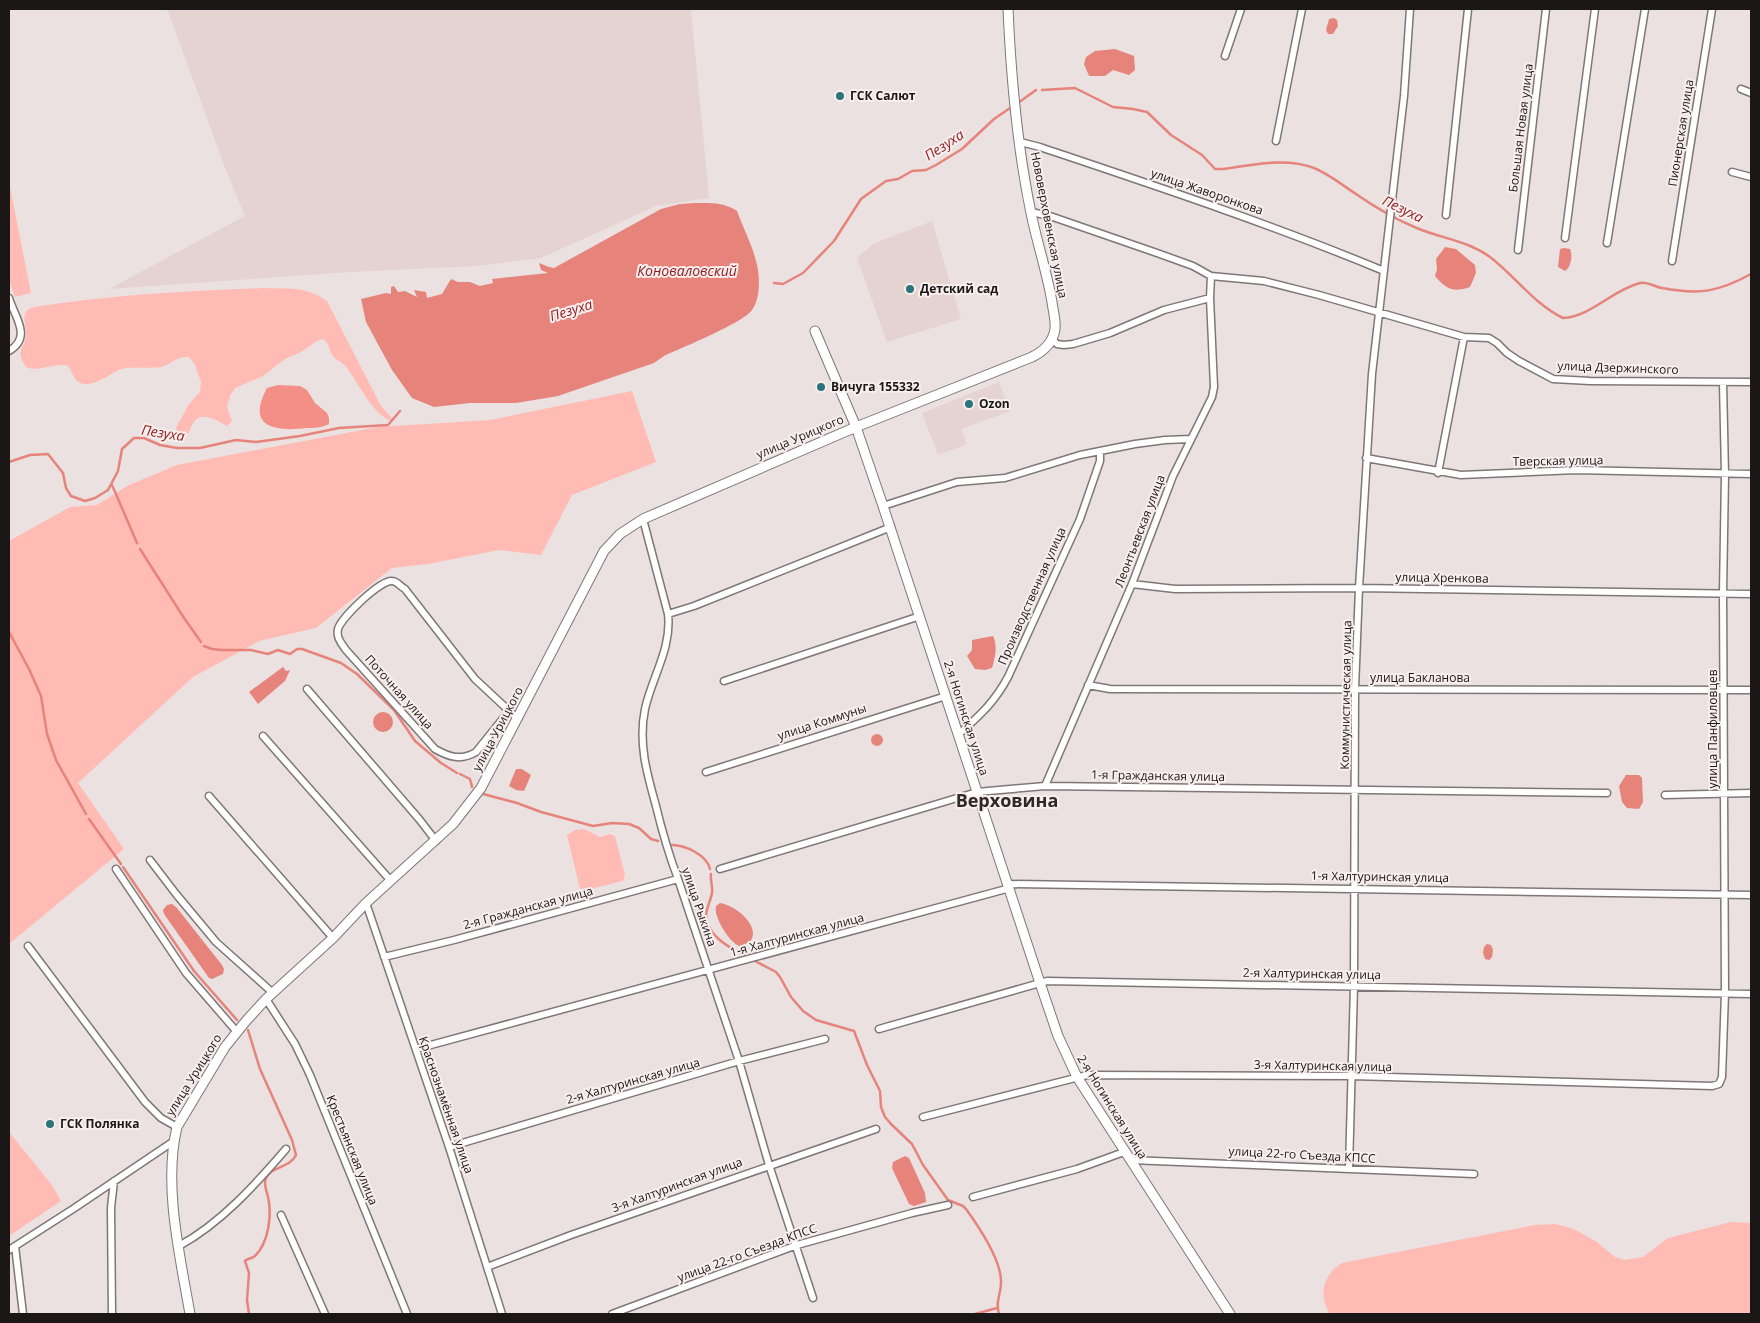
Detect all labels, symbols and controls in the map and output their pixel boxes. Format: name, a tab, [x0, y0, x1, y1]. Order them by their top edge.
street label: Большая Новая улица	[1504, 63, 1537, 193]
street label: Пионерская улица	[1664, 78, 1697, 188]
place label: ГСК Салют	[850, 87, 916, 104]
marker: ГСК Салют	[834, 90, 846, 102]
water label: Пезуха	[920, 125, 967, 164]
street label: Нововерховенская улица	[1027, 150, 1072, 300]
street label: улица Жаворонкова	[1149, 164, 1266, 219]
water label: Пезуха	[1379, 190, 1427, 227]
water label: Коноваловский	[637, 261, 737, 280]
place label: Детский сад	[920, 280, 998, 297]
marker: Детский сад	[904, 283, 916, 295]
water label: Пезуха	[547, 294, 595, 325]
street label: улица Дзержинского	[1557, 357, 1679, 378]
place label: Вичуга 155332	[831, 378, 920, 395]
marker: Вичуга 155332	[815, 381, 827, 393]
place label: Ozon	[979, 395, 1010, 412]
marker: Ozon	[963, 398, 975, 410]
street label: улица Урицкого	[753, 410, 846, 463]
water label: Пезуха	[140, 420, 186, 445]
street label: Тверская улица	[1513, 451, 1603, 470]
street label: Леонтьевская улица	[1110, 472, 1169, 590]
street label: Производственная улица	[993, 524, 1070, 667]
street label: улица Хренкова	[1395, 568, 1489, 587]
street label: Коммунистическая улица	[1336, 620, 1355, 770]
street label: Поточная улица	[361, 651, 437, 733]
street label: 2-я Ногинская улица	[940, 658, 993, 778]
street label: улица Бакланова	[1370, 669, 1470, 686]
street label: улица Панфиловцев	[1704, 669, 1721, 789]
street label: улица Урицкого	[468, 683, 527, 774]
street label: улица Коммуны	[775, 699, 869, 744]
street label: 1-я Гражданская улица	[1091, 766, 1225, 785]
district label: Верховина	[956, 788, 1058, 812]
street label: улица Рыкина	[678, 865, 721, 949]
street label: 1-я Халтуринская улица	[1311, 867, 1449, 886]
street label: 2-я Гражданская улица	[461, 882, 595, 933]
street label: 1-я Халтуринская улица	[728, 908, 866, 961]
street label: 2-я Халтуринская улица	[1243, 964, 1381, 983]
street label: улица Урицкого	[162, 1031, 226, 1119]
street label: Краснознамённая улица	[415, 1034, 478, 1176]
street label: 2-я Ногинская улица	[1073, 1051, 1151, 1162]
street label: 2-я Халтуринская улица	[564, 1053, 702, 1108]
street label: 3-я Халтуринская улица	[1254, 1056, 1392, 1075]
street label: Крестьянская улица	[323, 1092, 382, 1207]
place label: ГСК Полянка	[60, 1115, 139, 1132]
marker: ГСК Полянка	[44, 1118, 56, 1130]
street label: улица 22-го Съезда КПСС	[1228, 1142, 1376, 1167]
street label: 3-я Халтуринская улица	[609, 1153, 745, 1216]
street label: улица 22-го Съезда КПСС	[675, 1219, 819, 1286]

